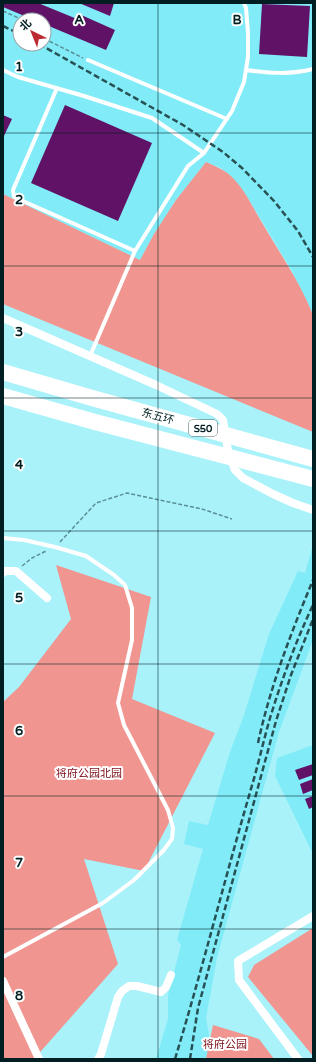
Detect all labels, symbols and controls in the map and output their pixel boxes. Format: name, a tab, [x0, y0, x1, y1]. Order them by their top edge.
north arrow	[12, 12, 52, 52]
text: A	[74, 12, 84, 28]
text: B	[232, 12, 242, 28]
text: 北	[17, 17, 34, 34]
text: 1	[15, 59, 23, 75]
text: 2	[15, 192, 23, 208]
text: 3	[15, 324, 23, 340]
street label: 东五环	[140, 406, 175, 427]
road number: S50	[189, 420, 217, 436]
text: 4	[15, 457, 24, 473]
text: 5	[15, 590, 23, 606]
text: 6	[15, 723, 23, 739]
park label: 将府公园北园	[56, 767, 122, 780]
text: 7	[15, 855, 23, 871]
text: 8	[15, 988, 23, 1004]
park label: 将府公园	[203, 1038, 247, 1051]

